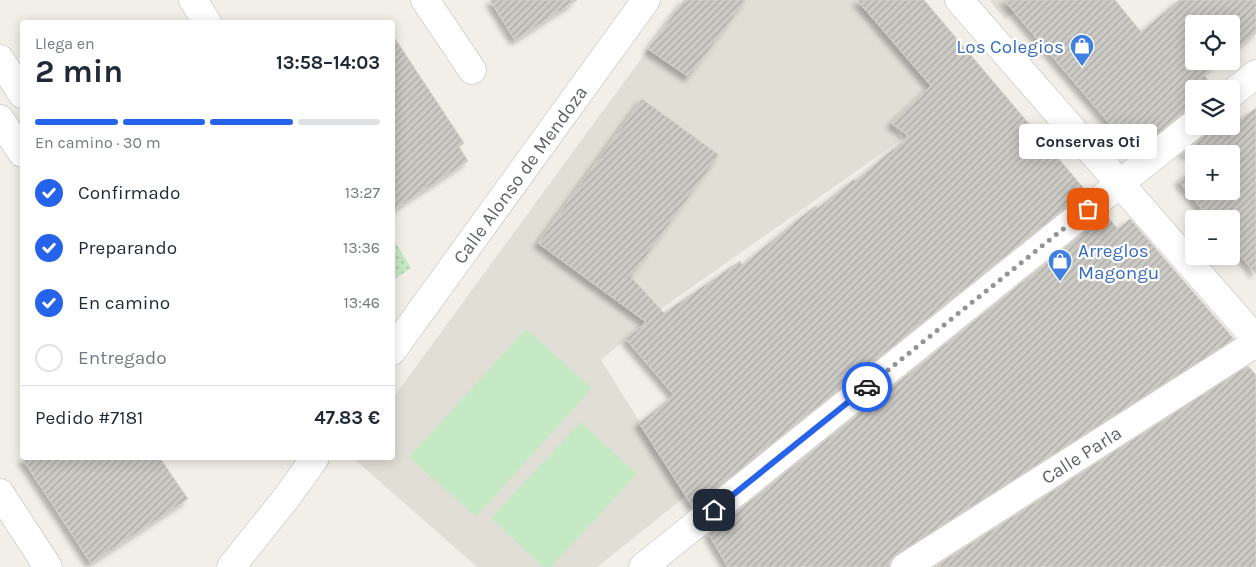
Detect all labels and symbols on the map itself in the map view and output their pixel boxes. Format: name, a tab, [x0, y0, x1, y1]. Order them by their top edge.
shop icon: Los Colegios	[1069, 33, 1095, 67]
place label: Los Colegios	[956, 36, 1064, 58]
street label: Calle Alonso de Mendoza	[449, 82, 592, 268]
callout: Conservas Oti	[1019, 124, 1157, 159]
pin	[1067, 188, 1109, 230]
place label: Arreglos Magongu	[1078, 240, 1159, 284]
shop icon: Arreglos Magongu	[1047, 248, 1073, 282]
courier	[842, 362, 892, 412]
street label: Calle Parla	[1038, 422, 1126, 489]
pin	[693, 489, 735, 531]

